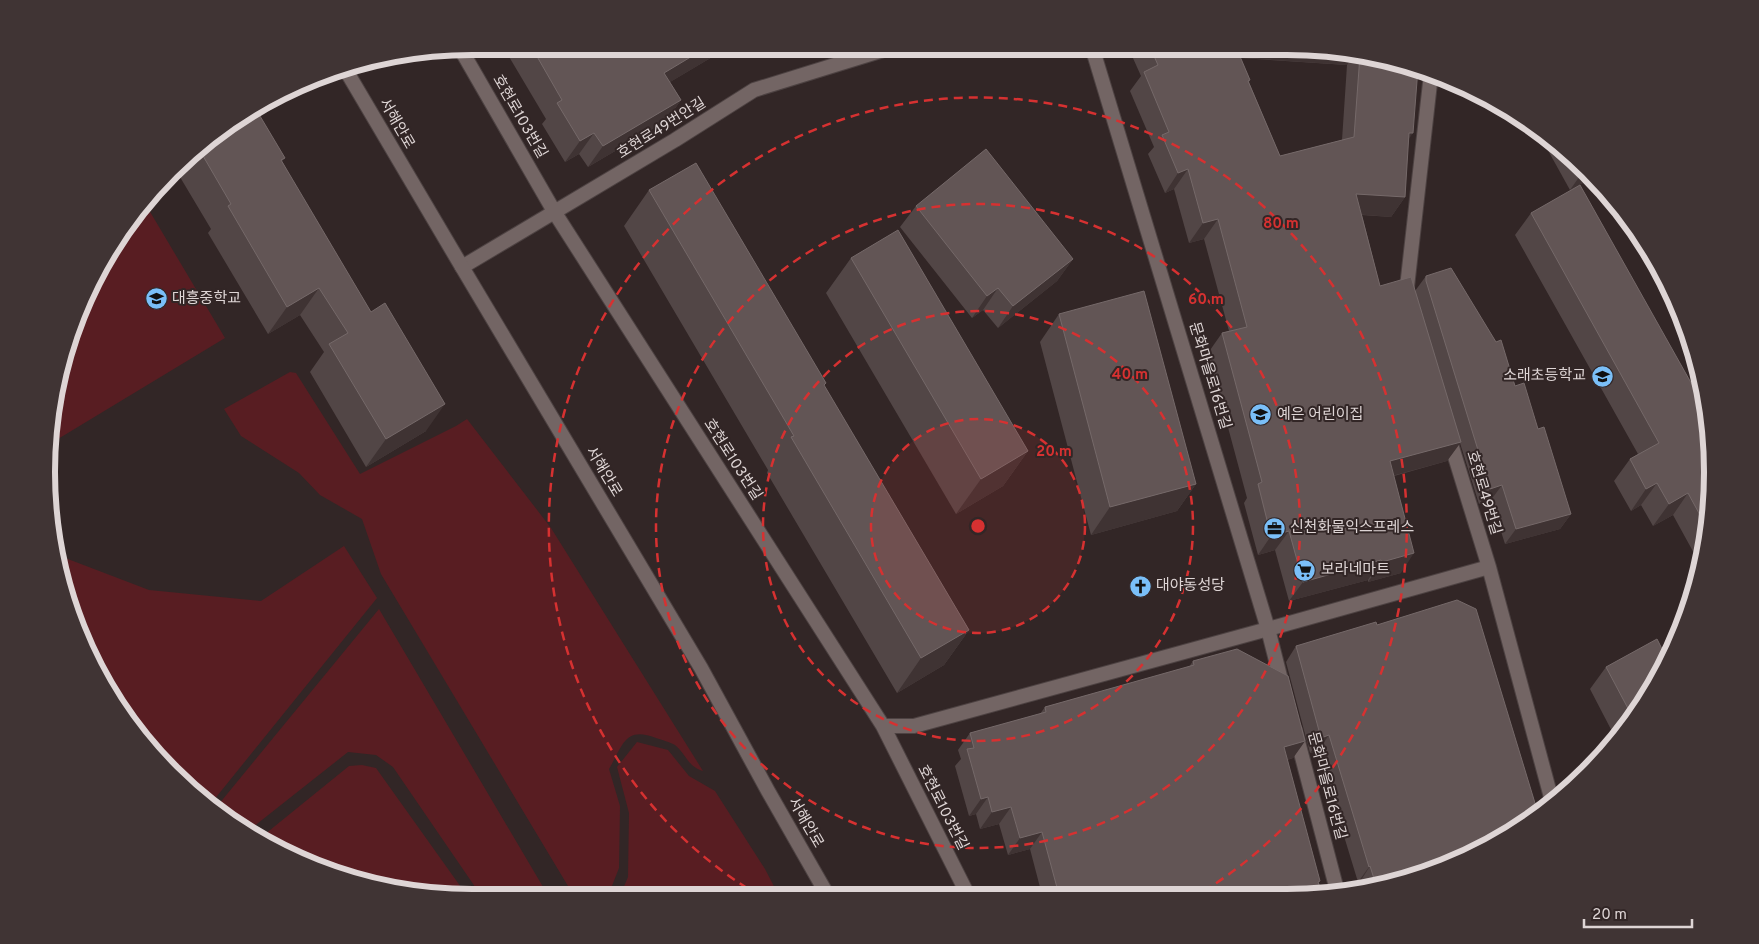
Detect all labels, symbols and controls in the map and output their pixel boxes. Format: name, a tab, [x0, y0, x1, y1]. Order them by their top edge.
street label: 호현로103번길	[487, 71, 551, 162]
street label: 호현로49번안길	[614, 93, 710, 164]
street label: 서해안로	[374, 95, 418, 153]
text: 80 m	[1263, 215, 1299, 234]
school or university icon: 대흥중학교	[144, 287, 168, 311]
place label: 대흥중학교	[172, 289, 241, 309]
text: 60 m	[1188, 291, 1224, 310]
street label: 문화마을로16번길	[1184, 320, 1234, 432]
school or university icon: 소래초등학교	[1590, 364, 1614, 388]
text: 40 m	[1112, 366, 1148, 385]
place label: 소래초등학교	[1503, 366, 1586, 386]
school or university icon: 예은 어린이집	[1249, 403, 1273, 427]
place label: 예은 어린이집	[1277, 406, 1363, 425]
street label: 호현로103번길	[699, 415, 766, 504]
street label: 서해안로	[581, 443, 625, 501]
text: 20 m	[1036, 443, 1072, 462]
street label: 호현로49번길	[1461, 448, 1506, 537]
office icon: 신천화물익스프레스	[1262, 516, 1286, 540]
centre of rings	[969, 517, 987, 535]
place label: 신천화물익스프레스	[1290, 518, 1414, 538]
supermarket icon: 보라네마트	[1293, 558, 1317, 582]
place label: 보라네마트	[1321, 561, 1390, 580]
church icon: 대야동성당	[1128, 574, 1152, 598]
place label: 대야동성당	[1156, 577, 1225, 596]
street label: 문화마을로16번길	[1302, 730, 1350, 842]
street label: 호현로103번길	[912, 762, 973, 854]
street label: 서해안로	[783, 794, 827, 852]
scale bar	[1584, 896, 1692, 928]
text: 20 m	[1592, 906, 1627, 925]

